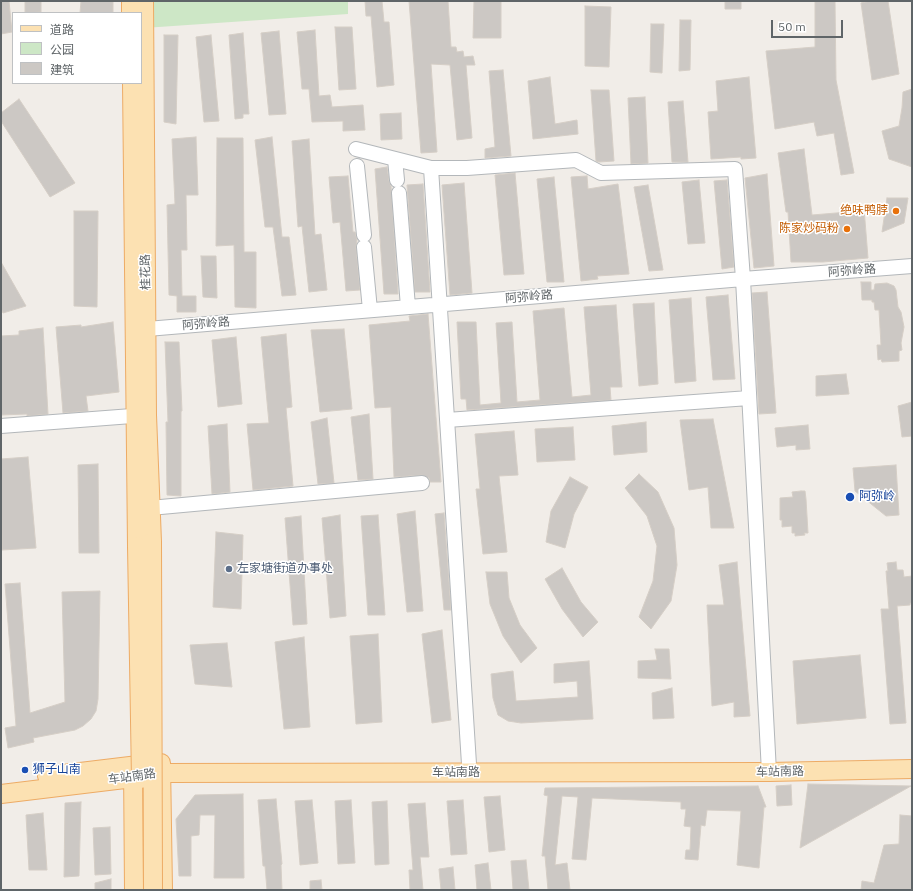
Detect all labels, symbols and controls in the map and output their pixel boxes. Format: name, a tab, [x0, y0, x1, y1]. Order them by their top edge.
legend	[12, 12, 142, 84]
scale bar	[773, 12, 845, 38]
text: 50 m	[778, 19, 806, 34]
text: 道路	[50, 22, 74, 37]
text: 公园	[50, 42, 74, 57]
text: 建筑	[50, 62, 74, 77]
place label: 绝味鸭脖	[840, 204, 888, 218]
marker: 绝味鸭脖	[891, 206, 901, 216]
place label: 陈家炒码粉	[779, 222, 839, 236]
marker: 陈家炒码粉	[842, 224, 852, 234]
street label: 桂花路	[138, 254, 154, 290]
street label: 阿弥岭路	[828, 262, 876, 280]
street label: 阿弥岭路	[504, 288, 554, 306]
street label: 阿弥岭路	[181, 315, 231, 333]
place label: 阿弥岭	[859, 490, 895, 504]
marker: 阿弥岭	[844, 491, 856, 503]
place label: 左家塘街道办事处	[237, 562, 333, 576]
marker: 左家塘街道办事处	[224, 564, 234, 574]
place label: 狮子山南	[33, 763, 81, 777]
street label: 车站南路	[756, 764, 804, 780]
marker: 狮子山南	[20, 765, 30, 775]
street label: 车站南路	[432, 766, 480, 780]
street label: 车站南路	[107, 767, 157, 787]

